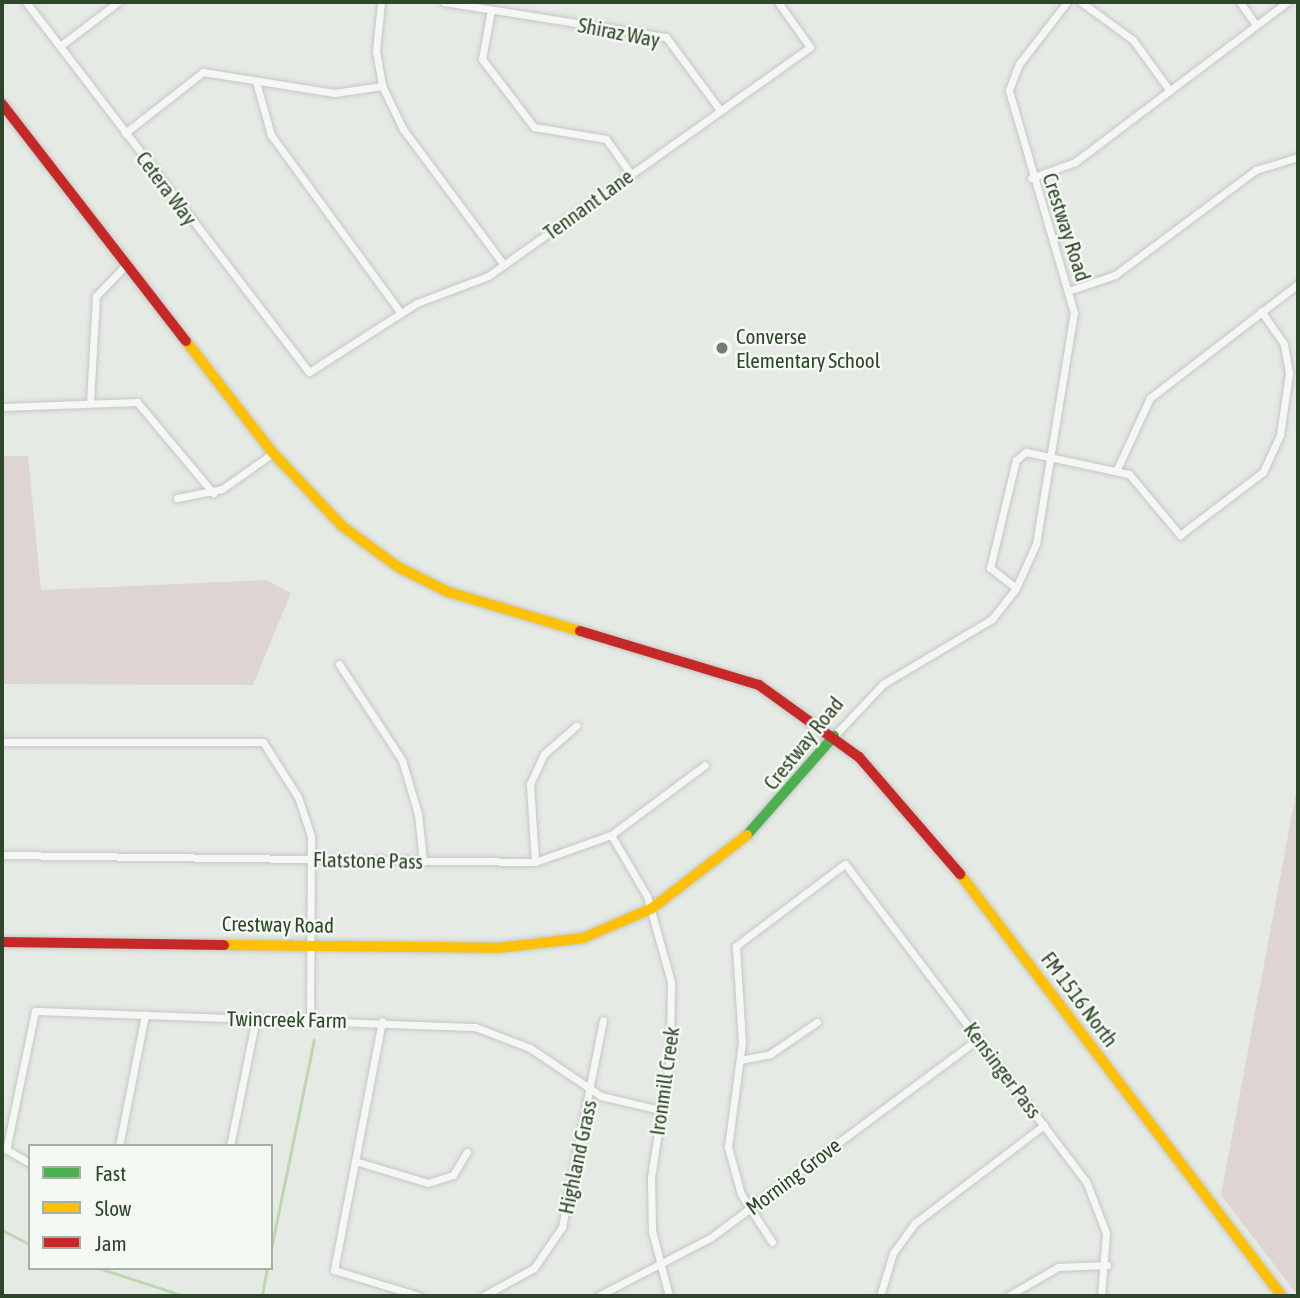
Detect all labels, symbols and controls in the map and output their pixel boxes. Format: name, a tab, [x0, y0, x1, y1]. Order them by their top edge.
street label: Shiraz Way	[576, 12, 662, 52]
street label: Cetera Way	[131, 146, 203, 230]
street label: Tennant Lane	[538, 163, 638, 245]
street label: Crestway Road	[1038, 170, 1096, 284]
place label: Converse Elementary School	[736, 323, 880, 373]
marker: Converse Elementary School	[714, 340, 730, 356]
street label: Crestway Road	[758, 691, 848, 795]
street label: Flatstone Pass	[313, 846, 423, 874]
street label: Crestway Road	[222, 910, 334, 938]
street label: FM 1516 North	[1036, 947, 1124, 1051]
street label: Twincreek Farm	[227, 1005, 347, 1033]
street label: Kensinger Pass	[959, 1017, 1047, 1123]
street label: Ironmill Creek	[644, 1025, 684, 1137]
street label: Highland Grass	[553, 1098, 601, 1216]
street label: Morning Grove	[741, 1132, 845, 1220]
legend	[28, 1144, 273, 1270]
text: Fast	[95, 1161, 126, 1185]
text: Slow	[95, 1196, 131, 1220]
text: Jam	[95, 1231, 127, 1255]

